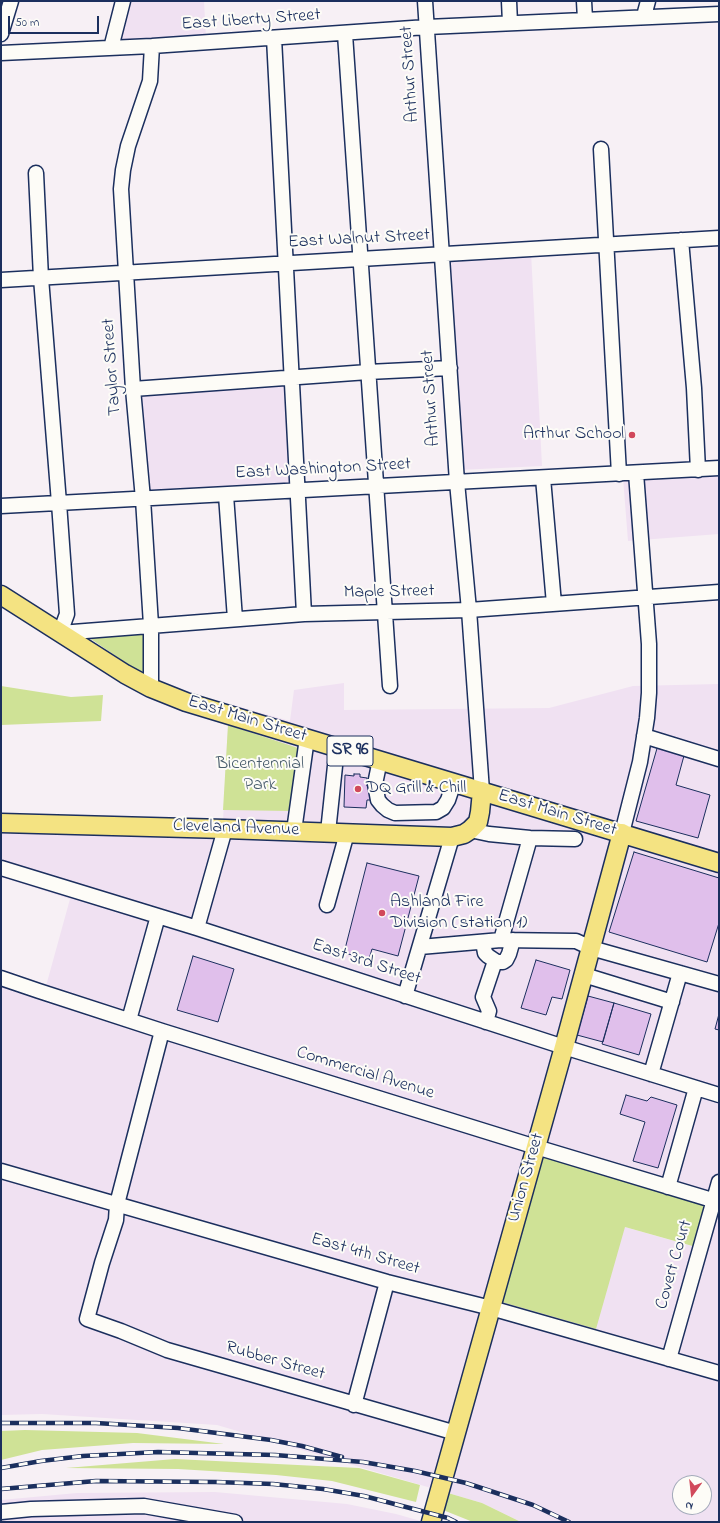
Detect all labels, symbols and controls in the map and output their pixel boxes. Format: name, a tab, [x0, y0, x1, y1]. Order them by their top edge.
street label: East Liberty Street	[181, 5, 321, 37]
scale bar	[10, 8, 101, 34]
text: 50 m	[15, 14, 39, 32]
street label: Arthur Street	[397, 25, 425, 123]
street label: East Walnut Street	[288, 225, 430, 255]
street label: Taylor Street	[99, 317, 127, 417]
street label: Arthur Street	[418, 349, 446, 447]
place label: Arthur School	[523, 424, 624, 446]
marker: Arthur School	[627, 430, 637, 440]
street label: East Washington Street	[235, 455, 411, 485]
street label: Maple Street	[343, 581, 435, 605]
street label: East Main Street	[185, 692, 309, 748]
road number: SR 96	[327, 736, 373, 766]
park label: Bicentennial Park	[216, 754, 304, 796]
place label: DQ Grill & Chill	[366, 778, 466, 800]
marker: DQ Grill & Chill	[353, 784, 363, 794]
street label: East Main Street	[495, 786, 619, 842]
street label: Cleveland Avenue	[172, 816, 300, 842]
place label: Ashland Fire Division (station 1)	[390, 892, 527, 934]
marker: Ashland Fire Division (station 1)	[377, 908, 387, 918]
street label: East 3rd Street	[309, 935, 423, 991]
street label: Commercial Avenue	[293, 1043, 437, 1105]
street label: Union Street	[504, 1131, 550, 1225]
street label: Covert Court	[652, 1218, 698, 1312]
street label: East 4th Street	[308, 1229, 422, 1281]
street label: Rubber Street	[223, 1338, 327, 1386]
north arrow	[672, 1475, 712, 1515]
text: N	[683, 1497, 695, 1514]

